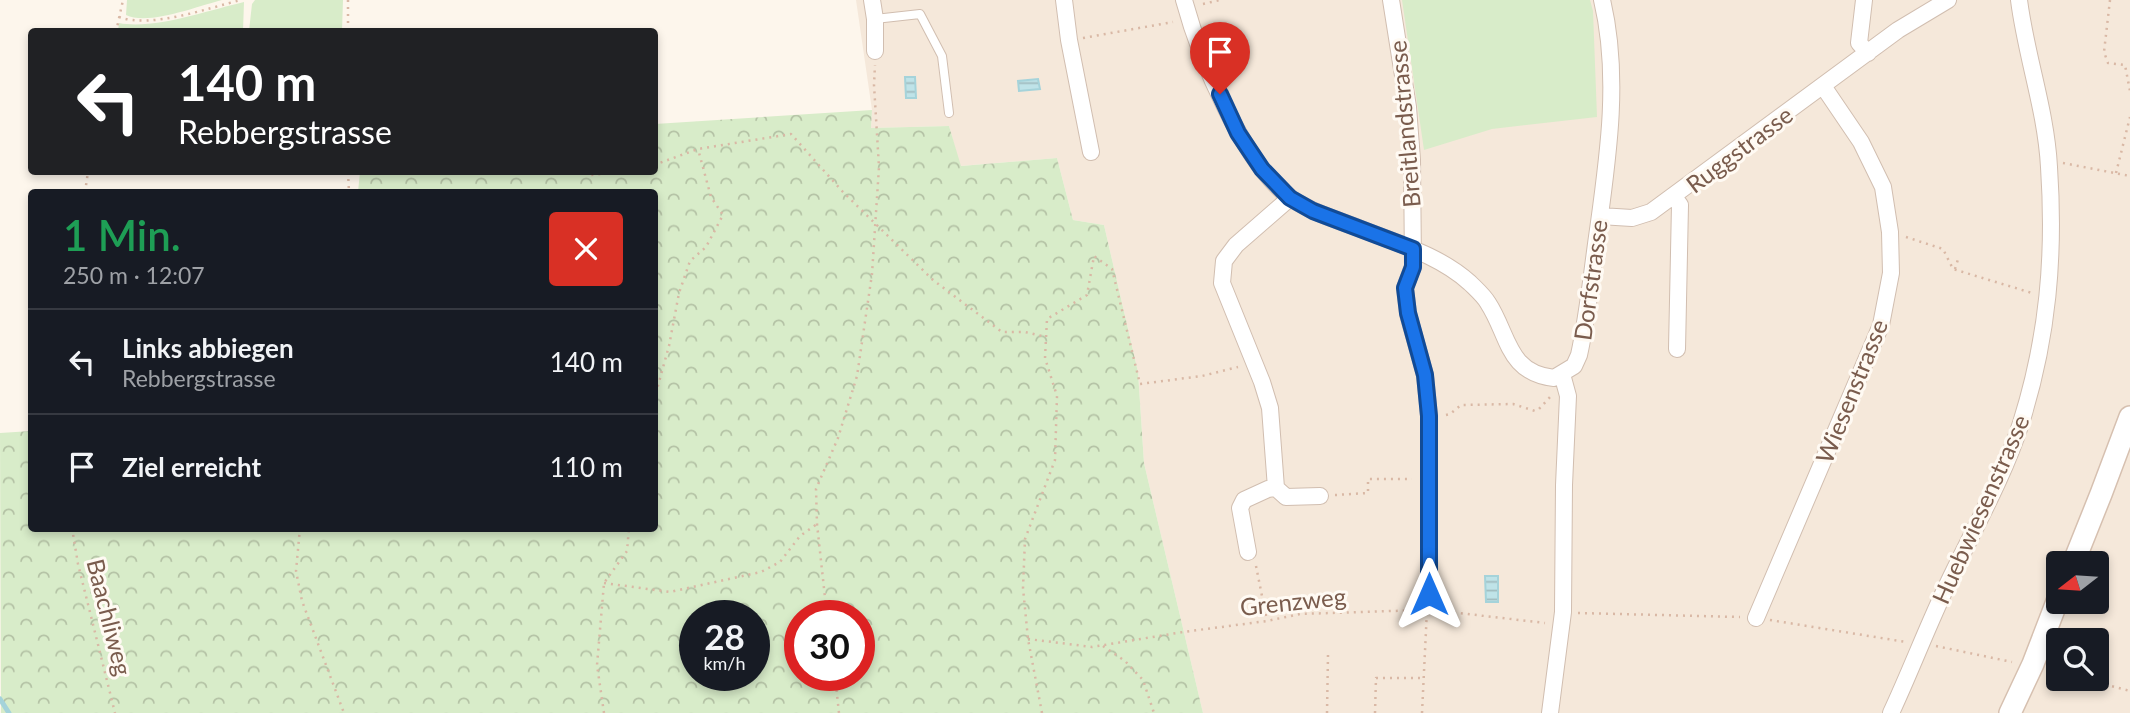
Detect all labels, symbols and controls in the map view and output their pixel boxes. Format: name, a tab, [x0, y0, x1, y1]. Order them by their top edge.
pin	[1190, 22, 1250, 94]
icon: arrive	[1201, 33, 1239, 71]
street label: Breitlandstrasse	[1382, 39, 1426, 209]
text: 140 m	[178, 53, 316, 111]
icon: left	[63, 56, 154, 147]
street label: Ruggstrasse	[1680, 100, 1798, 198]
text: Rebbergstrasse	[178, 112, 392, 151]
text: 1 Min.	[63, 210, 181, 260]
button: close	[549, 212, 623, 286]
street label: Dorfstrasse	[1567, 218, 1613, 342]
text: 250 m · 12:07	[63, 261, 205, 289]
street label: Wiesenstrasse	[1809, 315, 1893, 467]
text: Links abbiegen	[122, 332, 294, 364]
icon: left	[63, 343, 101, 381]
text: 140 m	[550, 346, 623, 378]
text: Rebbergstrasse	[122, 364, 276, 392]
street label: Huebwiesenstrasse	[1925, 410, 2035, 608]
icon: arrive	[63, 448, 101, 486]
text: Ziel erreicht	[122, 451, 261, 483]
text: 110 m	[550, 451, 623, 483]
north arrow	[2046, 551, 2109, 614]
map controls	[2046, 551, 2109, 691]
street label: Baachliweg	[82, 556, 138, 678]
position arrow	[1392, 557, 1466, 631]
street label: Grenzweg	[1239, 581, 1347, 621]
speed limit sign: 30	[784, 600, 875, 691]
text: 28	[704, 615, 745, 657]
button: search	[2046, 628, 2109, 691]
text: km/h	[703, 652, 746, 674]

